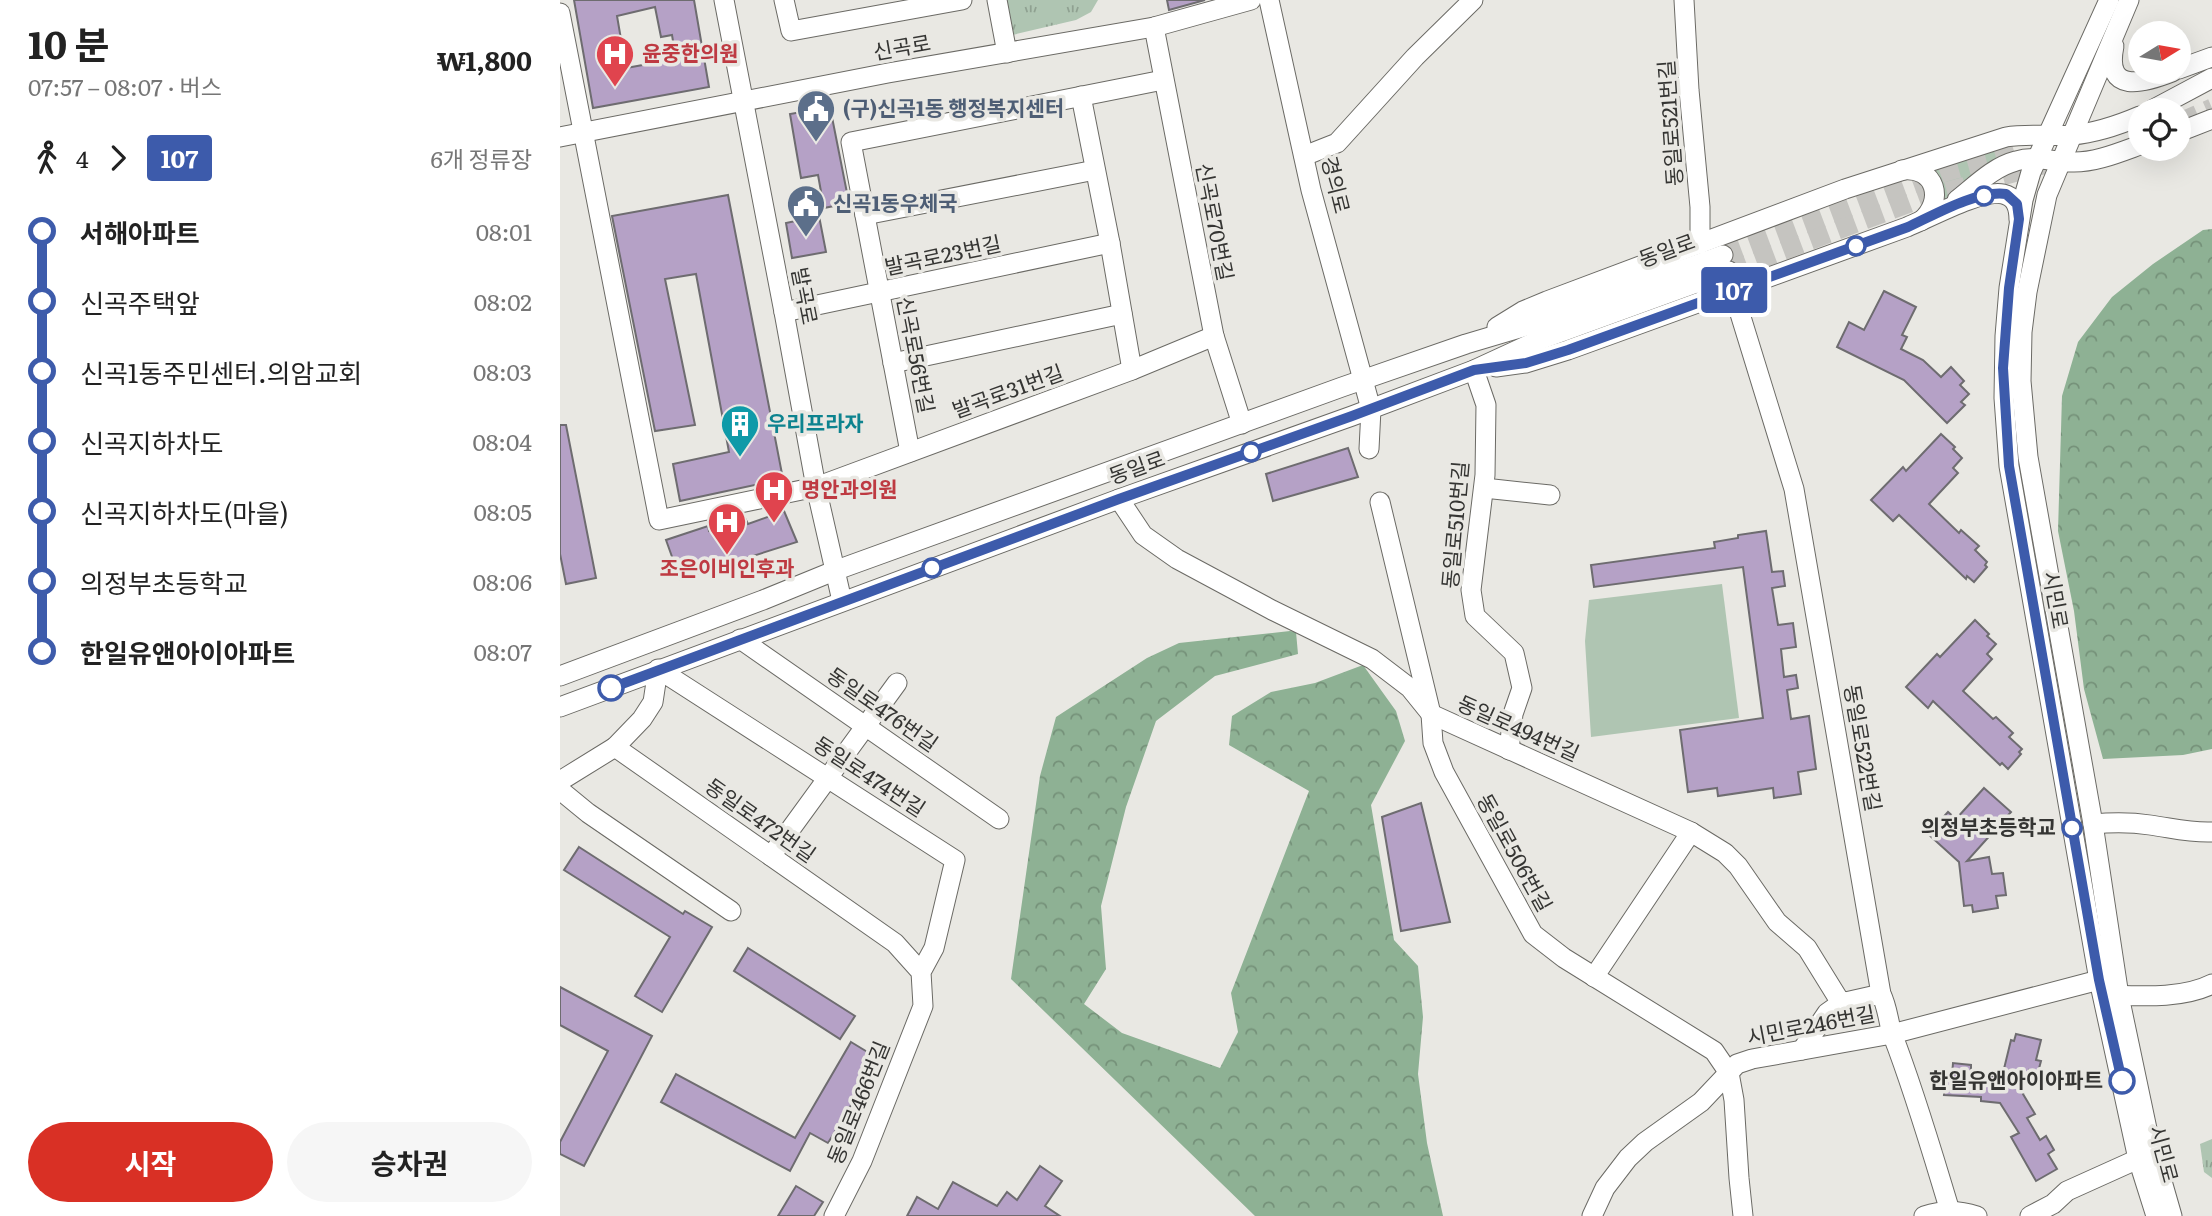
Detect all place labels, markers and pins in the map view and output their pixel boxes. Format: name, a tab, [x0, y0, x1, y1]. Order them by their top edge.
hospital icon: 윤중한의원	[594, 33, 636, 88]
place label: 윤중한의원	[642, 36, 739, 67]
public building icon: (구)신곡1동 행정복지센터	[795, 88, 837, 143]
place label: (구)신곡1동 행정복지센터	[843, 91, 1064, 122]
public building icon: 신곡1동우체국	[785, 183, 827, 238]
place label: 신곡1동우체국	[833, 186, 958, 217]
unlabelled marker	[1974, 186, 1994, 206]
unlabelled marker	[1846, 236, 1866, 256]
building icon: 우리프라자	[719, 403, 761, 458]
place label: 우리프라자	[767, 406, 864, 437]
unlabelled marker	[1241, 442, 1261, 462]
hospital icon: 명안과의원	[753, 469, 795, 524]
place label: 명안과의원	[801, 472, 898, 503]
hospital icon: 조은이비인후과	[706, 501, 748, 556]
place label: 조은이비인후과	[659, 551, 795, 582]
unlabelled marker	[922, 558, 942, 578]
unlabelled marker	[598, 675, 624, 701]
place label: 의정부초등학교	[1921, 810, 2056, 841]
marker: 의정부초등학교	[2062, 818, 2082, 838]
place label: 한일유앤아이아파트	[1929, 1063, 2103, 1094]
marker: 한일유앤아이아파트	[2109, 1068, 2135, 1094]

